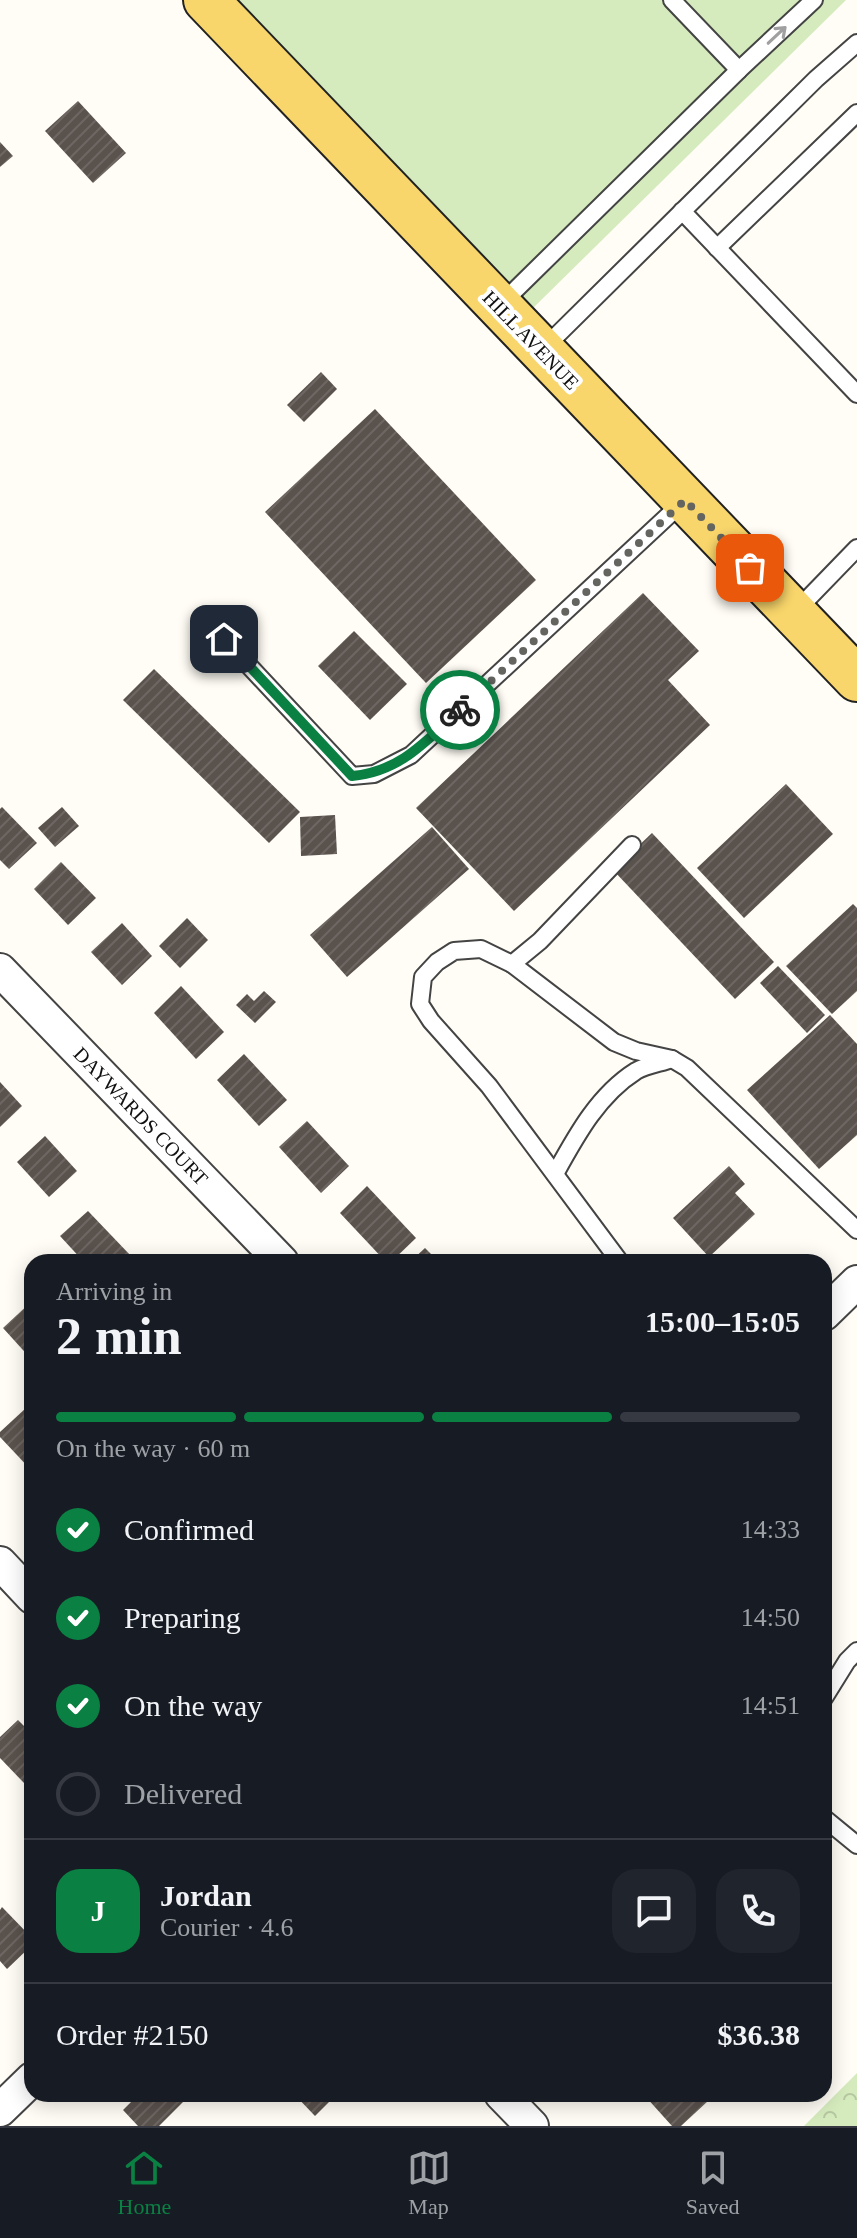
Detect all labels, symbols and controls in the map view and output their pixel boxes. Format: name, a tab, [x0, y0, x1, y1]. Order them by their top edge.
one-way arrow	[766, 26, 786, 44]
street label: HILL AVENUE	[479, 286, 583, 394]
pin	[716, 534, 784, 602]
icon: bag	[728, 546, 772, 590]
pin	[190, 605, 258, 673]
icon: home	[202, 617, 246, 661]
courier	[420, 670, 500, 750]
icon: bike	[438, 688, 482, 732]
street label: DAYWARDS COURT	[69, 1043, 213, 1189]
text: Arriving in	[56, 1277, 172, 1306]
text: 15:00–15:05	[645, 1305, 800, 1338]
text: 2 min	[56, 1308, 182, 1365]
text: On the way · 60 m	[56, 1434, 250, 1463]
icon: check	[56, 1508, 100, 1552]
text: Confirmed	[124, 1513, 254, 1546]
text: 14:33	[741, 1515, 800, 1544]
icon: check	[56, 1596, 100, 1640]
text: Preparing	[124, 1601, 241, 1634]
text: 14:50	[741, 1603, 800, 1632]
icon: check	[56, 1684, 100, 1728]
text: On the way	[124, 1689, 262, 1722]
text: 14:51	[741, 1691, 800, 1720]
text: Delivered	[124, 1777, 242, 1810]
button: chat	[612, 1869, 696, 1953]
button: phone	[716, 1869, 800, 1953]
text: Jordan	[160, 1879, 252, 1912]
text: J	[91, 1894, 106, 1927]
text: Courier · 4.6	[160, 1913, 294, 1942]
text: Order #2150	[56, 2018, 208, 2051]
text: $36.38	[718, 2018, 800, 2051]
tab: Home	[118, 2146, 171, 2220]
tab: Map	[407, 2146, 451, 2220]
tab: Saved	[686, 2146, 739, 2220]

